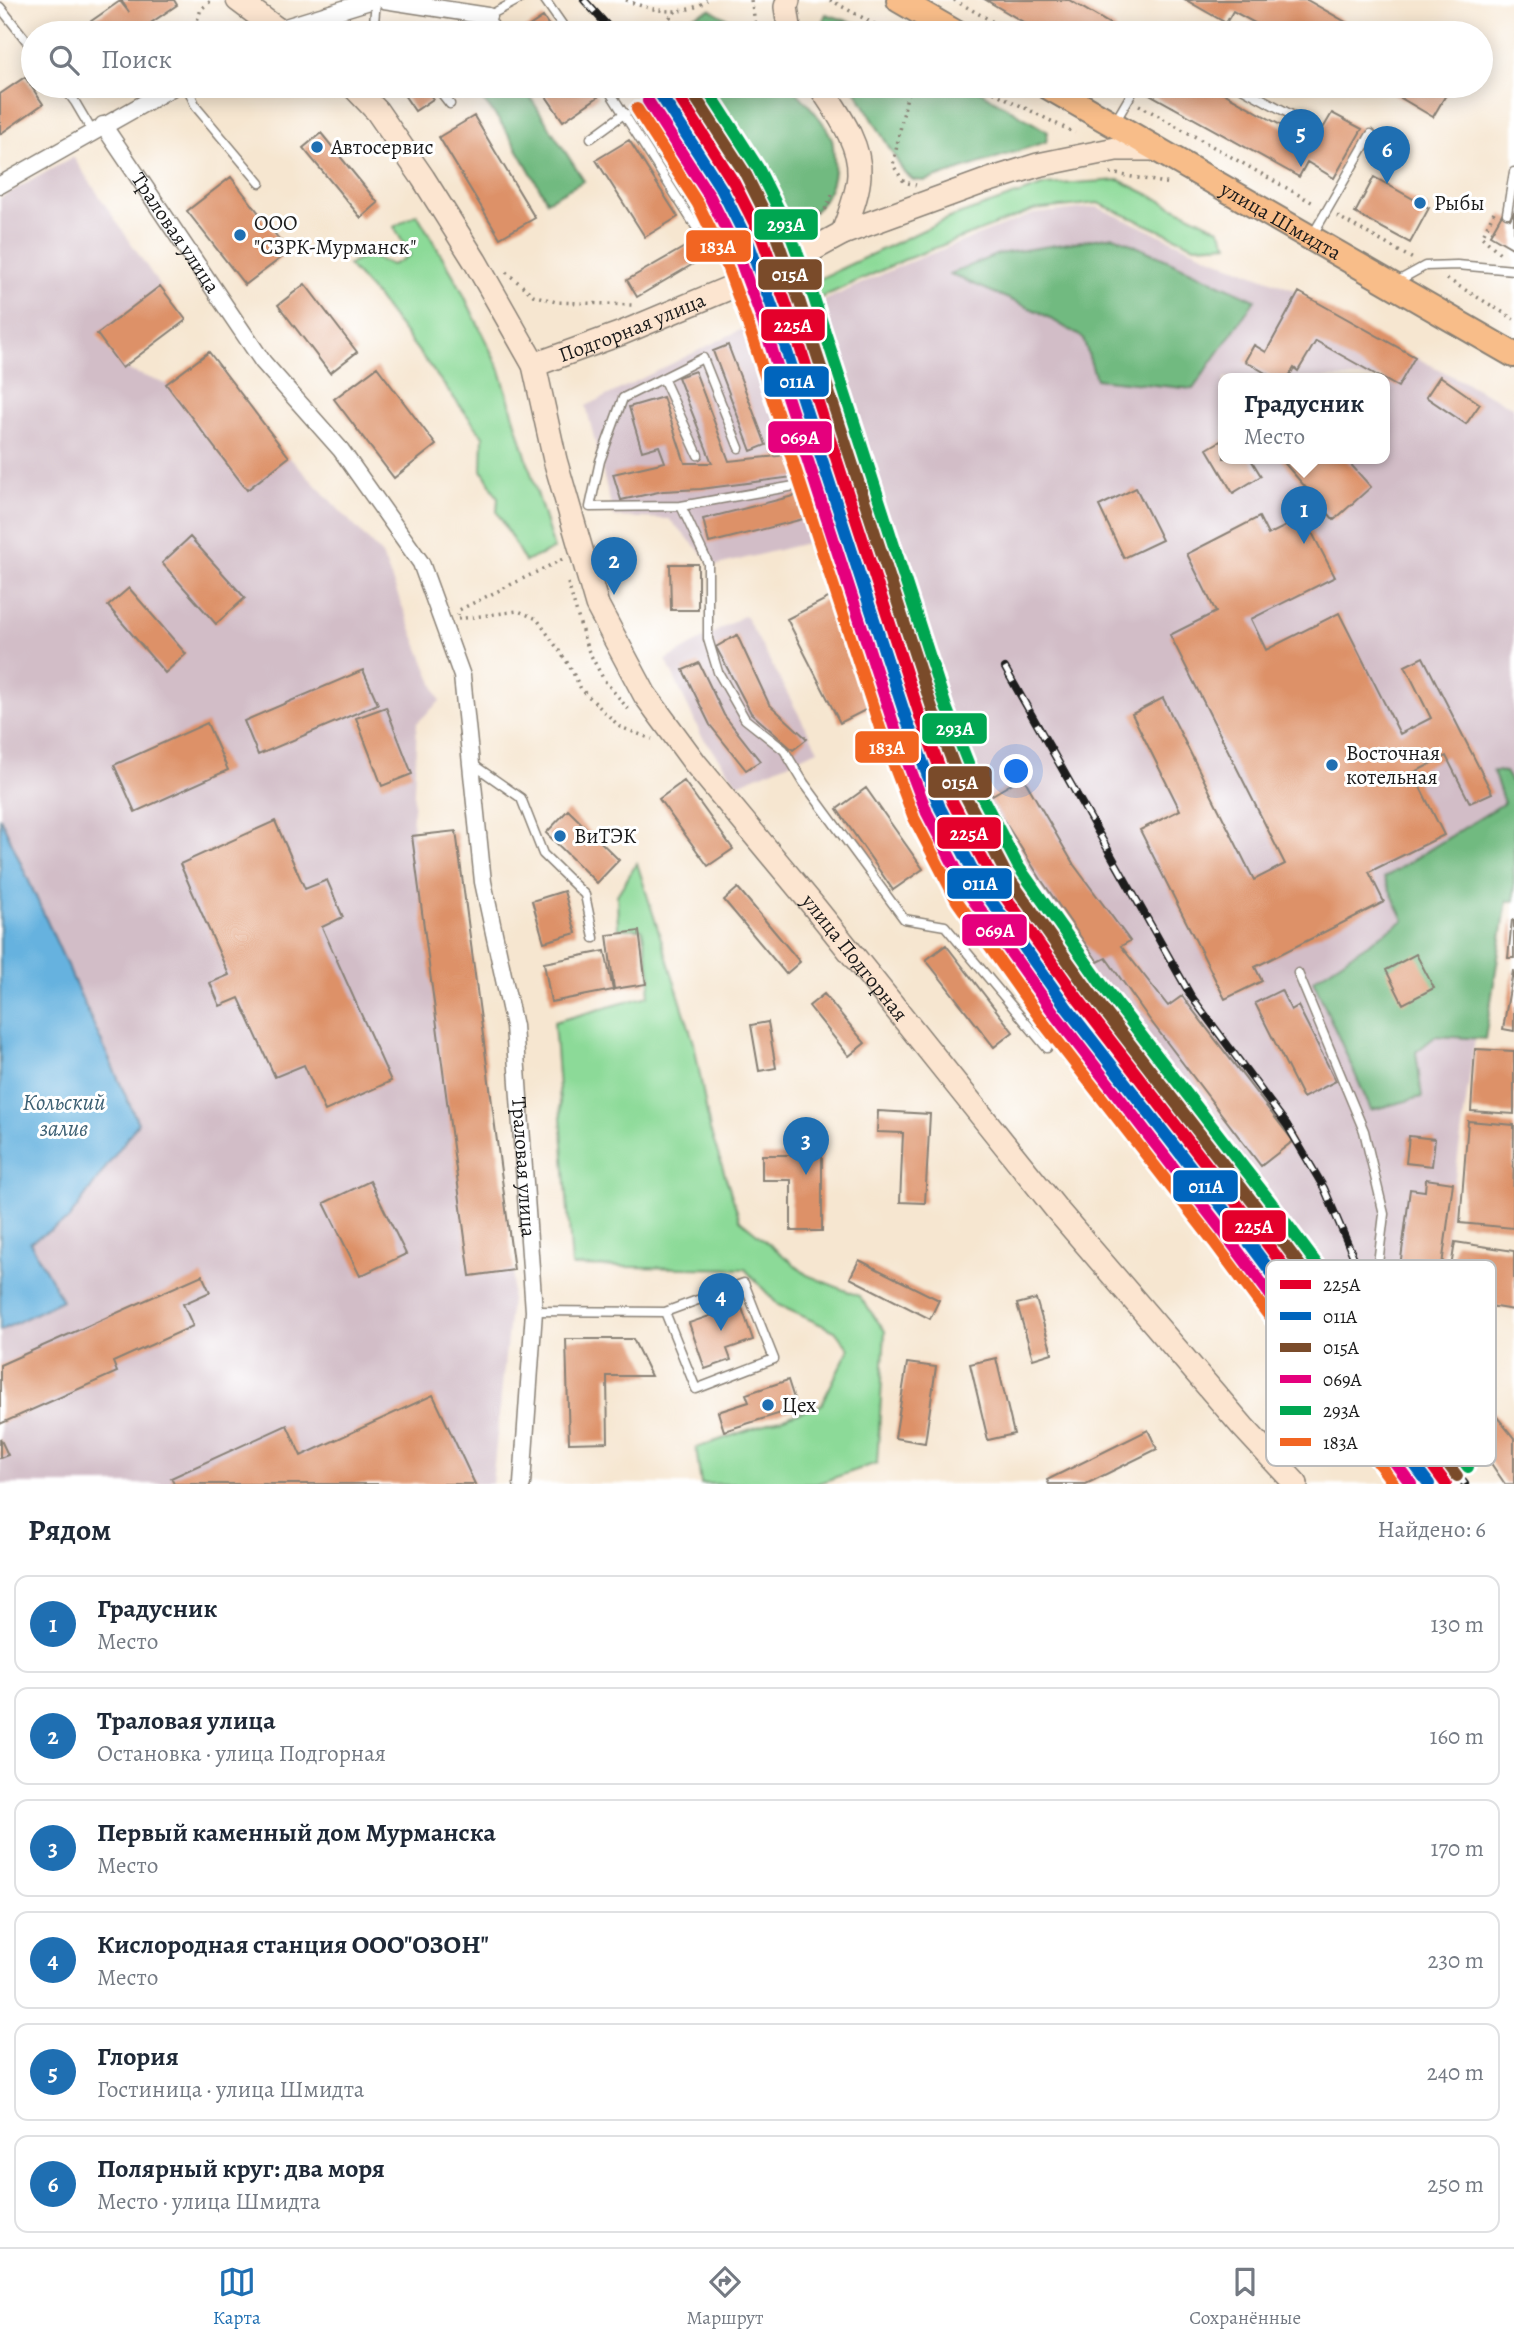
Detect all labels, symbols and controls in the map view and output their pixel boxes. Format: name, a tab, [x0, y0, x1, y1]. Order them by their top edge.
search box	[21, 21, 1493, 98]
icon: search	[45, 41, 83, 79]
text: Поиск	[101, 42, 172, 77]
pin: 5	[1278, 109, 1324, 167]
pin: 6	[1364, 126, 1410, 184]
place label: Автосервис	[330, 133, 434, 161]
marker: Автосервис	[309, 139, 325, 155]
street label: Траловая улица	[125, 167, 227, 299]
street label: улица Шмидта	[1214, 174, 1347, 267]
place label: Рыбы	[1434, 189, 1484, 217]
marker: Рыбы	[1412, 195, 1428, 211]
line badge: 293А	[753, 208, 819, 241]
place label: ООО "СЗРК-Мурманск"	[254, 209, 417, 261]
text: 293А	[767, 212, 806, 238]
marker: ООО "СЗРК-Мурманск"	[232, 227, 248, 243]
line badge: 183А	[685, 229, 752, 263]
text: 183А	[700, 234, 737, 260]
line badge: 015А	[757, 258, 823, 291]
text: 015А	[772, 262, 809, 288]
street label: Подгорная улица	[555, 285, 710, 369]
line badge: 225А	[760, 308, 826, 342]
text: 225А	[774, 313, 813, 339]
line badge: 011А	[763, 365, 830, 398]
text: 011А	[779, 369, 816, 395]
popup	[1218, 373, 1390, 464]
text: Градусник	[1244, 386, 1364, 421]
line badge: 069А	[767, 420, 833, 454]
text: Место	[1244, 421, 1305, 452]
text: 069А	[780, 425, 821, 451]
pin: 1	[1281, 486, 1327, 544]
pin: 2	[591, 537, 637, 595]
line badge: 293А	[921, 712, 988, 745]
text: 293А	[936, 716, 975, 742]
line badge: 183А	[854, 730, 920, 764]
text: 183А	[869, 735, 906, 761]
place label: Восточная котельная	[1346, 739, 1440, 791]
your location	[999, 754, 1033, 788]
marker: Восточная котельная	[1324, 757, 1340, 773]
line badge: 015А	[927, 765, 993, 799]
text: 015А	[942, 770, 979, 796]
line badge: 225А	[936, 816, 1002, 850]
text: 225А	[950, 821, 989, 847]
place label: ВиТЭК	[574, 822, 637, 850]
marker: ВиТЭК	[552, 828, 568, 844]
line badge: 011А	[946, 867, 1013, 900]
text: 011А	[962, 871, 999, 897]
street label: улица Подгорная	[795, 887, 915, 1027]
line badge: 069А	[961, 913, 1028, 947]
text: 069А	[975, 918, 1016, 944]
water label: Кольский залив	[23, 1087, 105, 1144]
street label: Траловая улица	[505, 1096, 543, 1238]
pin: 3	[783, 1117, 829, 1175]
line badge: 011А	[1172, 1169, 1239, 1203]
text: 011А	[1188, 1174, 1225, 1200]
line badge: 225А	[1221, 1209, 1287, 1243]
text: 225А	[1235, 1214, 1274, 1240]
legend	[1266, 1260, 1496, 1466]
text: 225А	[1323, 1272, 1361, 1298]
pin: 4	[698, 1273, 744, 1331]
text: 011А	[1323, 1304, 1358, 1330]
text: 015А	[1323, 1335, 1360, 1361]
text: 069А	[1323, 1367, 1363, 1393]
place label: Цех	[782, 1391, 817, 1419]
marker: Цех	[760, 1397, 776, 1413]
text: 293А	[1323, 1398, 1361, 1424]
text: 183А	[1323, 1430, 1359, 1456]
text: Рядом	[28, 1510, 111, 1550]
text: Найдено: 6	[1378, 1514, 1486, 1545]
text: Градусник	[97, 1591, 218, 1626]
text: 1	[49, 1609, 57, 1640]
text: 130 m	[1431, 1609, 1484, 1640]
text: Место	[97, 1626, 158, 1657]
text: Траловая улица	[97, 1703, 275, 1738]
text: 2	[47, 1721, 59, 1752]
text: 160 m	[1430, 1721, 1484, 1752]
text: Остановка · улица Подгорная	[97, 1738, 386, 1769]
text: Первый каменный дом Мурманска	[97, 1815, 496, 1850]
text: 3	[48, 1833, 58, 1864]
text: 170 m	[1431, 1833, 1484, 1864]
text: Место	[97, 1850, 158, 1881]
text: Кислородная станция ООО"ОЗОН"	[97, 1927, 489, 1962]
text: 4	[48, 1945, 58, 1976]
text: 230 m	[1428, 1945, 1484, 1976]
text: Место	[97, 1962, 158, 1993]
text: Глория	[97, 2039, 179, 2074]
text: 5	[48, 2057, 58, 2088]
text: 240 m	[1427, 2057, 1484, 2088]
text: Гостиница · улица Шмидта	[97, 2074, 364, 2105]
text: Полярный круг: два моря	[97, 2151, 385, 2186]
text: 6	[48, 2169, 58, 2200]
text: 250 m	[1427, 2169, 1484, 2200]
text: Место · улица Шмидта	[97, 2186, 321, 2217]
tab: Карта	[213, 2263, 261, 2331]
tab: Маршрут	[686, 2263, 763, 2331]
tab: Сохранённые	[1189, 2263, 1301, 2331]

